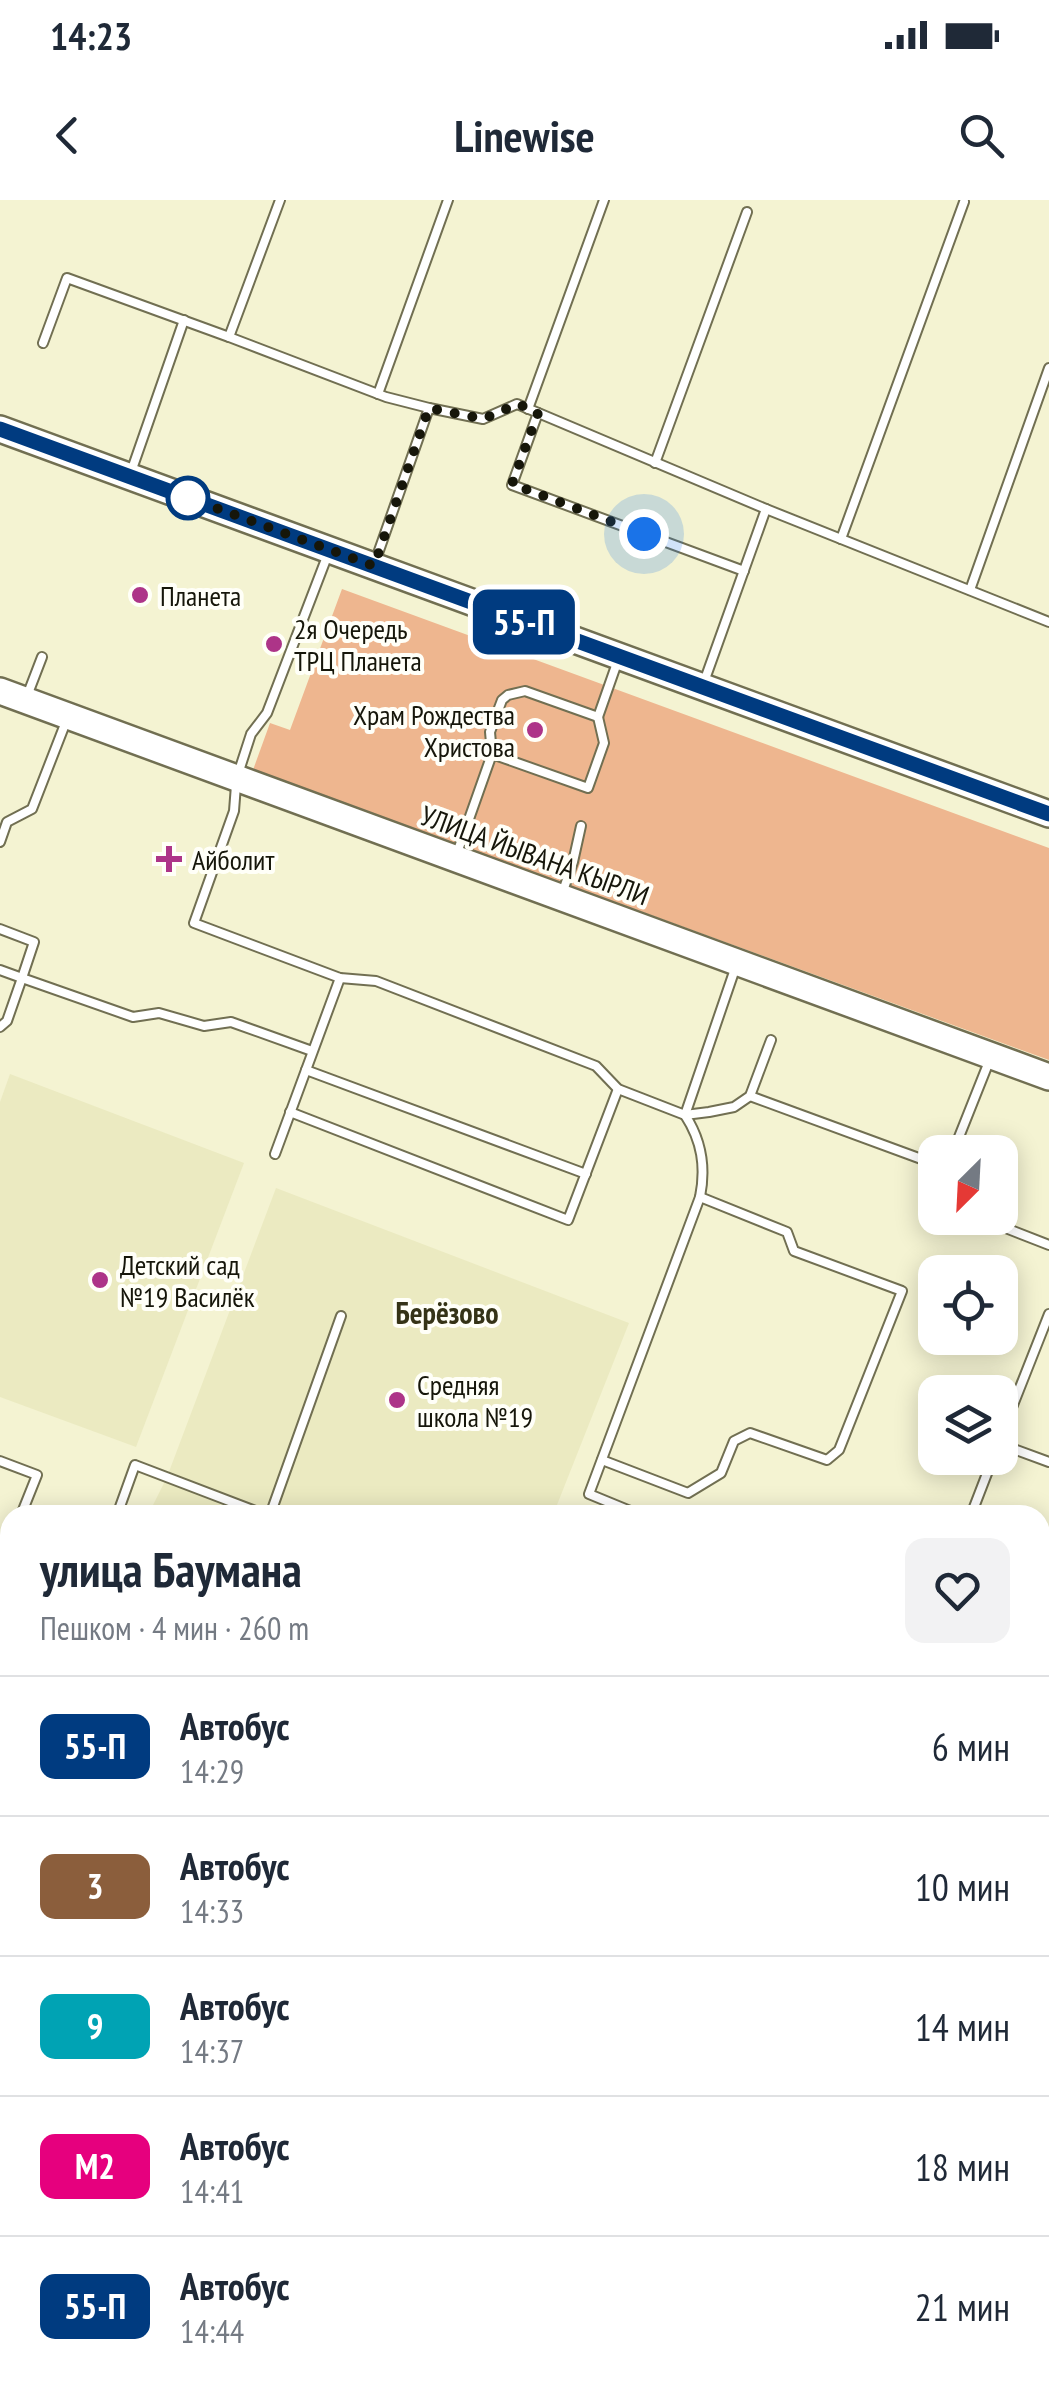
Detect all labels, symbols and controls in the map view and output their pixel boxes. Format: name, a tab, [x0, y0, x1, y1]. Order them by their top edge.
text: 14:23	[50, 11, 132, 60]
text: Linewise	[454, 106, 595, 164]
icon: back	[40, 108, 95, 163]
icon: search	[954, 108, 1009, 163]
unlabelled marker	[167, 477, 209, 519]
your location	[619, 509, 669, 559]
place label: Планета	[160, 577, 241, 614]
marker: Планета	[129, 584, 151, 606]
line badge: 55-П	[454, 590, 594, 654]
text: 55-П	[493, 599, 555, 645]
place label: 2я Очередь ТРЦ Планета	[294, 610, 422, 679]
marker: 2я Очередь ТРЦ Планета	[263, 633, 285, 655]
place label: Храм Рождества Христова	[353, 696, 515, 765]
marker: Храм Рождества Христова	[524, 719, 546, 741]
street label: УЛИЦА ЙЫВАНА КЫРЛИ	[416, 796, 654, 914]
place label: Айболит	[192, 841, 274, 878]
marker: Айболит	[156, 846, 182, 872]
north arrow	[918, 1135, 1018, 1235]
map controls	[918, 1135, 1018, 1475]
place label: Детский сад №19 Василёк	[120, 1246, 255, 1315]
button: locate	[918, 1255, 1018, 1355]
marker: Детский сад №19 Василёк	[89, 1269, 111, 1291]
district label: Берёзово	[395, 1293, 499, 1332]
place label: Средняя школа №19	[417, 1366, 533, 1435]
button: layers	[918, 1375, 1018, 1475]
marker: Средняя школа №19	[386, 1389, 408, 1411]
text: улица Баумана	[40, 1538, 302, 1600]
button: heart	[905, 1538, 1010, 1643]
text: Пешком · 4 мин · 260 m	[40, 1607, 309, 1649]
text: Автобус	[180, 1701, 290, 1750]
text: 6 мин	[932, 1722, 1010, 1771]
text: 55-П	[64, 1723, 126, 1769]
text: 14:29	[180, 1750, 244, 1792]
text: Автобус	[180, 1841, 290, 1890]
text: 10 мин	[915, 1862, 1010, 1911]
text: 3	[87, 1863, 103, 1909]
text: 14:33	[180, 1890, 244, 1932]
text: Автобус	[180, 1981, 290, 2030]
text: 14 мин	[915, 2002, 1010, 2051]
text: 9	[87, 2003, 103, 2049]
text: 14:37	[180, 2030, 244, 2072]
text: Автобус	[180, 2121, 290, 2170]
text: 18 мин	[915, 2142, 1010, 2191]
text: М2	[75, 2143, 115, 2189]
text: 14:41	[180, 2170, 244, 2212]
text: Автобус	[180, 2261, 290, 2310]
text: 21 мин	[915, 2282, 1010, 2331]
text: 55-П	[64, 2283, 126, 2329]
text: 14:44	[180, 2310, 244, 2352]

